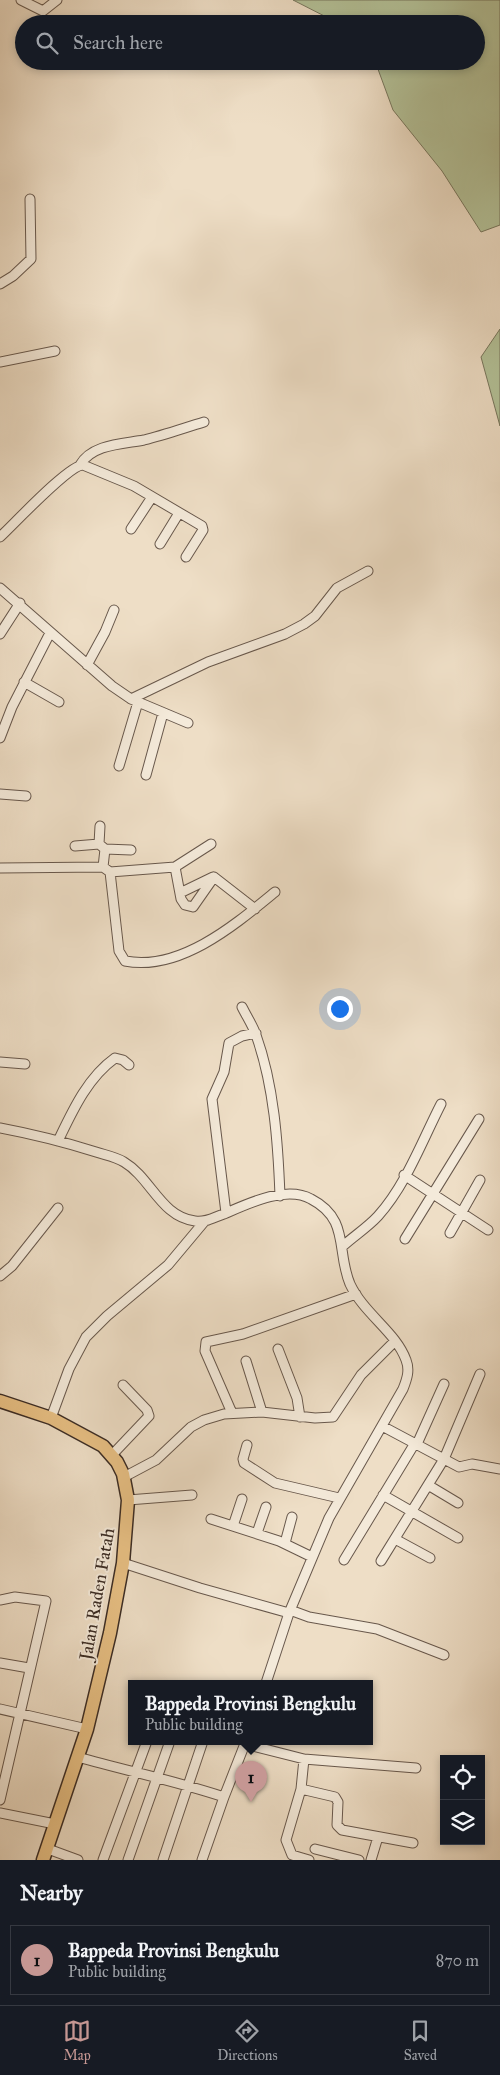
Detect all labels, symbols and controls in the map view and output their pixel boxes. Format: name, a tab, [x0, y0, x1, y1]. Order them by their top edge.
search box	[15, 15, 485, 70]
icon: search	[33, 29, 61, 57]
text: Search here	[73, 31, 163, 54]
your location	[327, 996, 353, 1022]
street label: Jalan Raden Fatah	[74, 1526, 120, 1664]
popup	[128, 1680, 373, 1745]
text: Bappeda Provinsi Bengkulu	[145, 1692, 356, 1715]
text: Public building	[145, 1715, 243, 1734]
map controls	[440, 1755, 485, 1845]
button: locate	[440, 1755, 485, 1800]
pin: 1	[235, 1761, 267, 1802]
button: layers	[440, 1800, 485, 1845]
text: Nearby	[20, 1880, 83, 1906]
text: Bappeda Provinsi Bengkulu	[68, 1939, 279, 1962]
text: 1	[34, 1951, 40, 1970]
text: 870 m	[436, 1951, 479, 1970]
text: Public building	[68, 1962, 166, 1981]
tab: Map	[63, 2017, 91, 2064]
tab: Directions	[217, 2017, 278, 2064]
tab: Saved	[404, 2017, 437, 2064]

